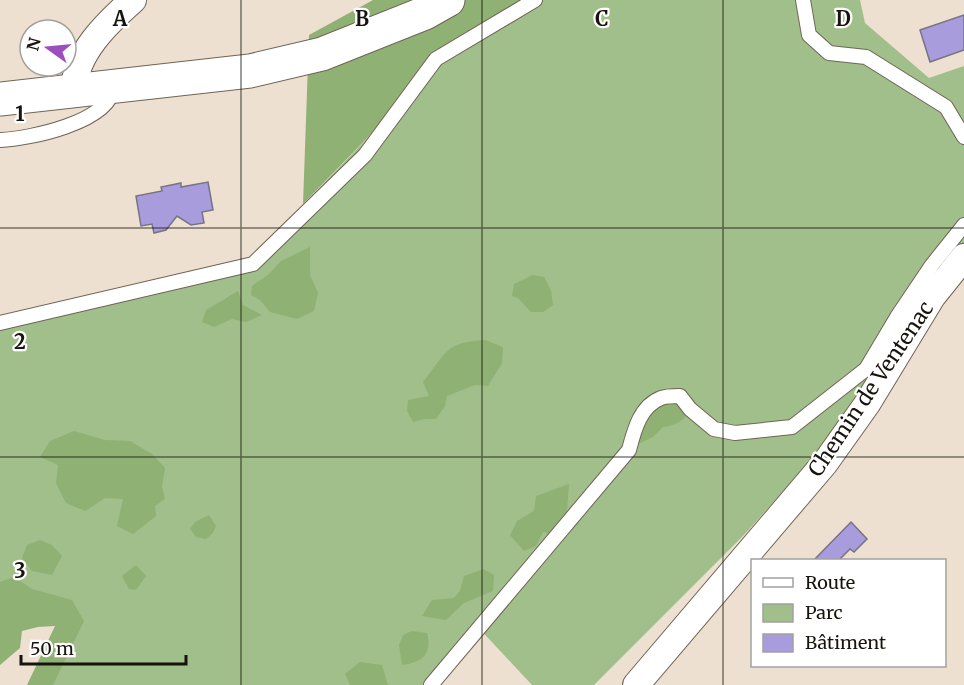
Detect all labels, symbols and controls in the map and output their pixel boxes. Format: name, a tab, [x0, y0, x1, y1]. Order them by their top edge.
text: A	[112, 6, 128, 31]
text: B	[355, 6, 369, 31]
text: C	[595, 6, 609, 31]
text: D	[835, 6, 851, 31]
north arrow	[18, 18, 78, 78]
text: N	[22, 35, 45, 53]
text: 1	[15, 101, 25, 126]
street label: Chemin de Ventenac	[802, 296, 939, 482]
text: 2	[14, 329, 26, 354]
text: 3	[14, 558, 26, 583]
legend	[751, 559, 946, 667]
text: Route	[805, 571, 855, 594]
text: Parc	[805, 601, 843, 624]
scale bar	[21, 628, 186, 666]
text: Bâtiment	[805, 631, 886, 654]
text: 50 m	[30, 637, 74, 660]

